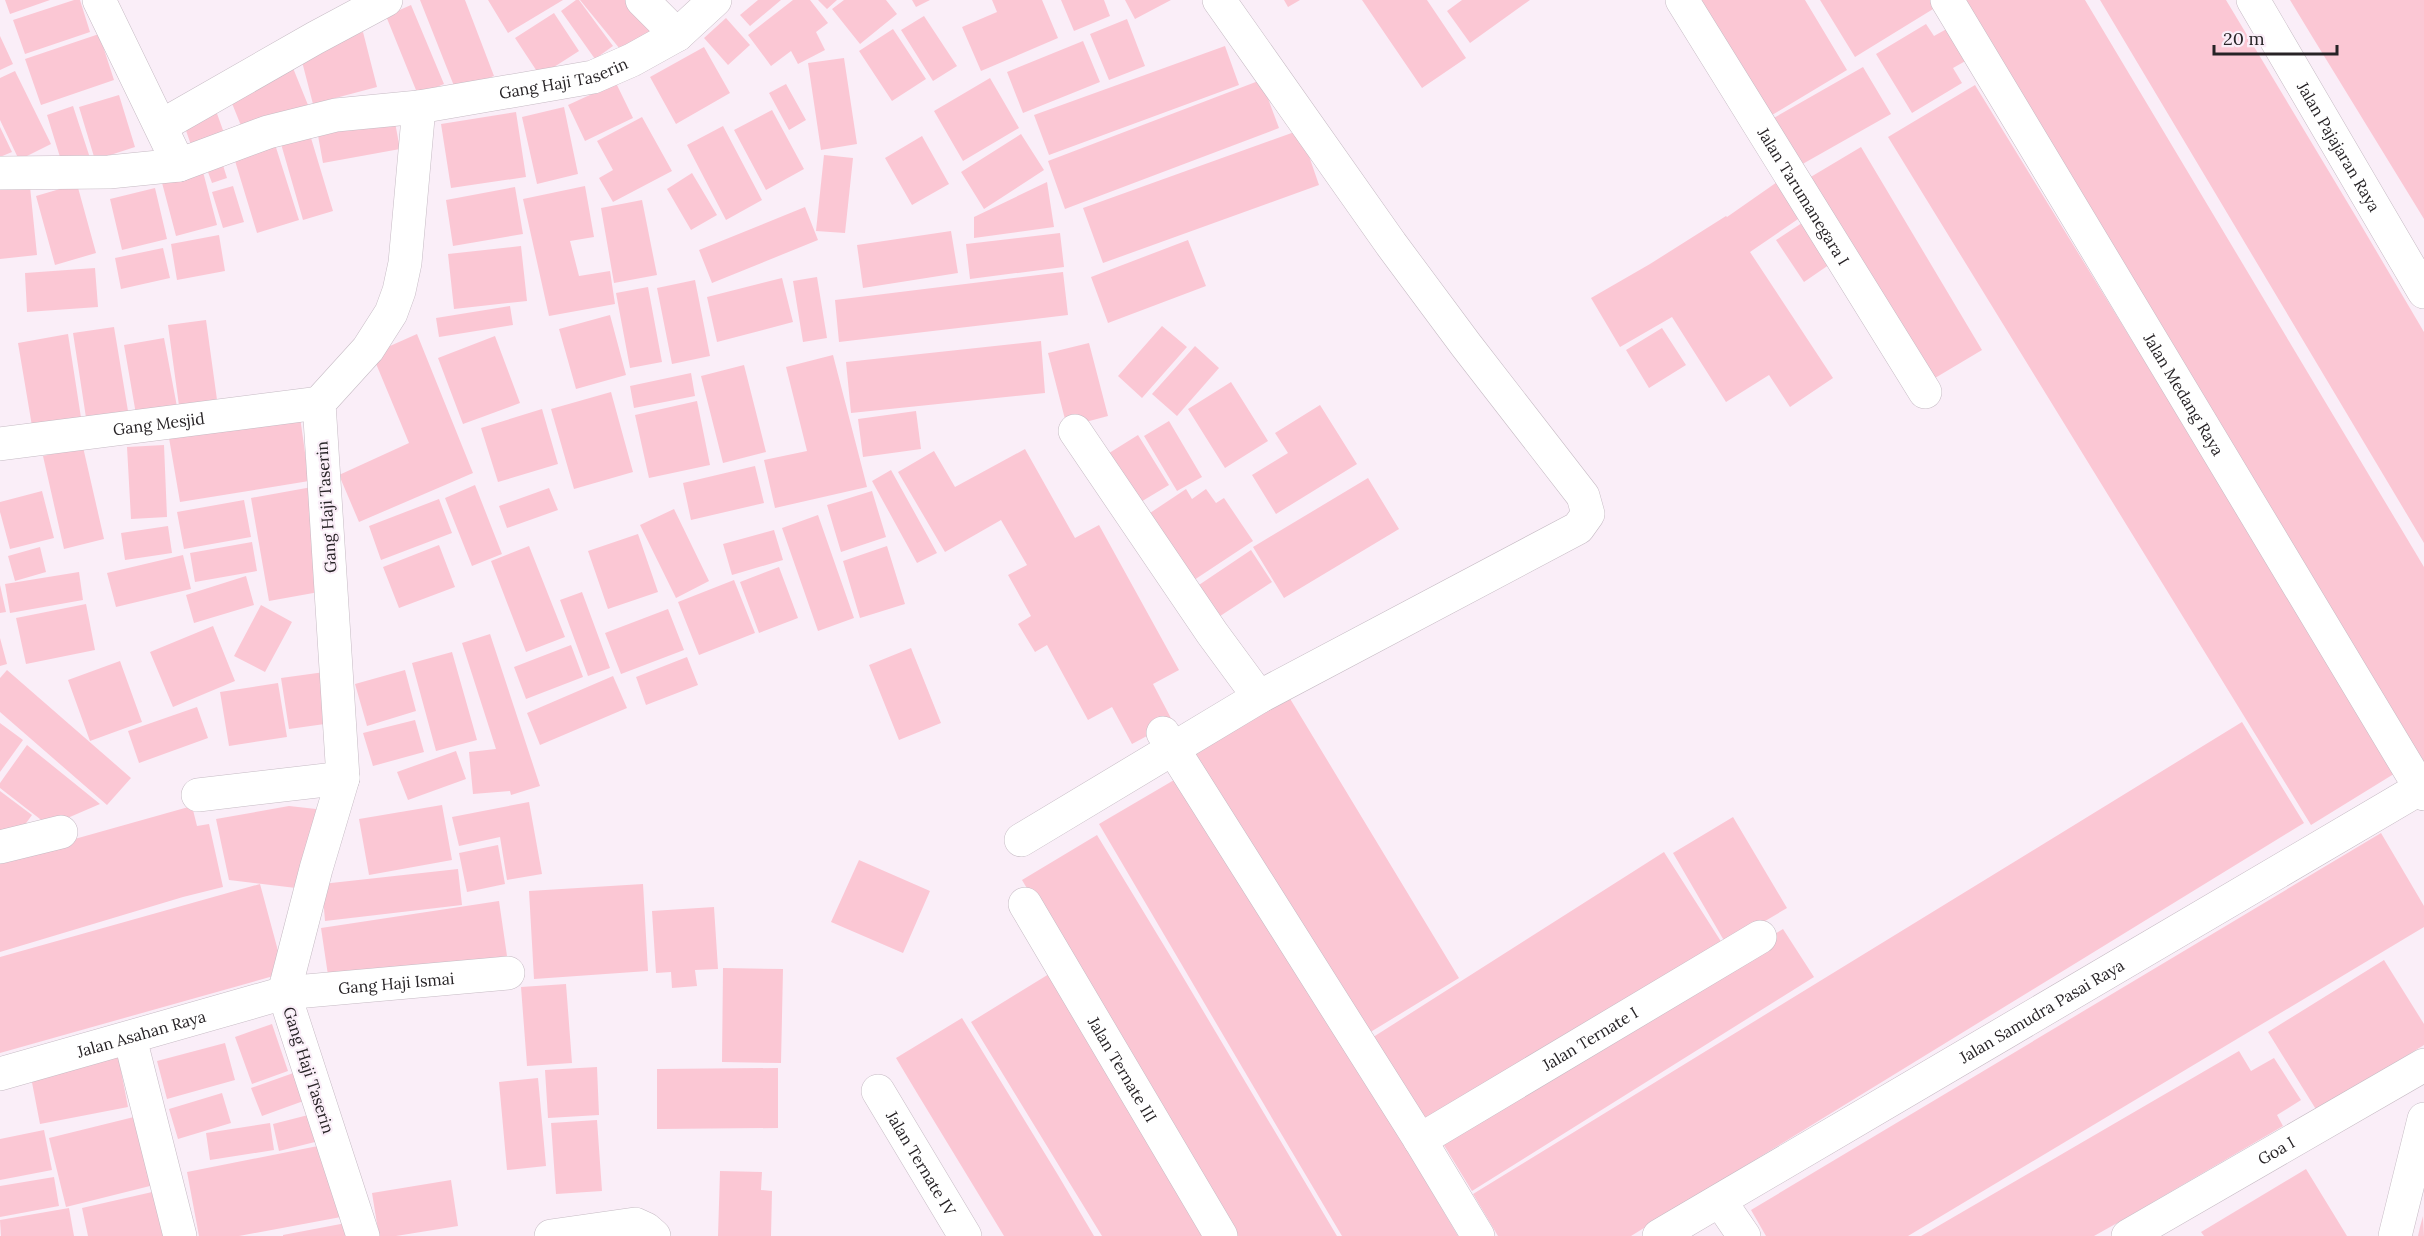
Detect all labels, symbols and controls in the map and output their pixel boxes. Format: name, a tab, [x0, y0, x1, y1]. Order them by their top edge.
scale bar	[2214, 18, 2337, 56]
text: 20 m	[2223, 27, 2265, 50]
street label: Gang Haji Taserin	[497, 53, 631, 103]
street label: Jalan Pajajaran Raya	[2293, 77, 2385, 215]
street label: Jalan Tarumanegara I	[1753, 123, 1854, 269]
street label: Jalan Medang Raya	[2139, 329, 2228, 459]
street label: Gang Mesjid	[112, 408, 206, 439]
street label: Gang Haji Taserin	[311, 440, 341, 574]
street label: Jalan Samudra Pasai Raya	[1955, 955, 2128, 1068]
street label: Gang Haji Ismai	[337, 968, 455, 998]
street label: Jalan Ternate I	[1538, 1002, 1642, 1075]
street label: Gang Haji Taserin	[279, 1004, 339, 1136]
street label: Jalan Asahan Raya	[74, 1006, 208, 1062]
street label: Jalan Ternate III	[1083, 1012, 1161, 1126]
street label: Jalan Ternate IV	[882, 1106, 961, 1219]
street label: Goa I	[2254, 1132, 2298, 1169]

